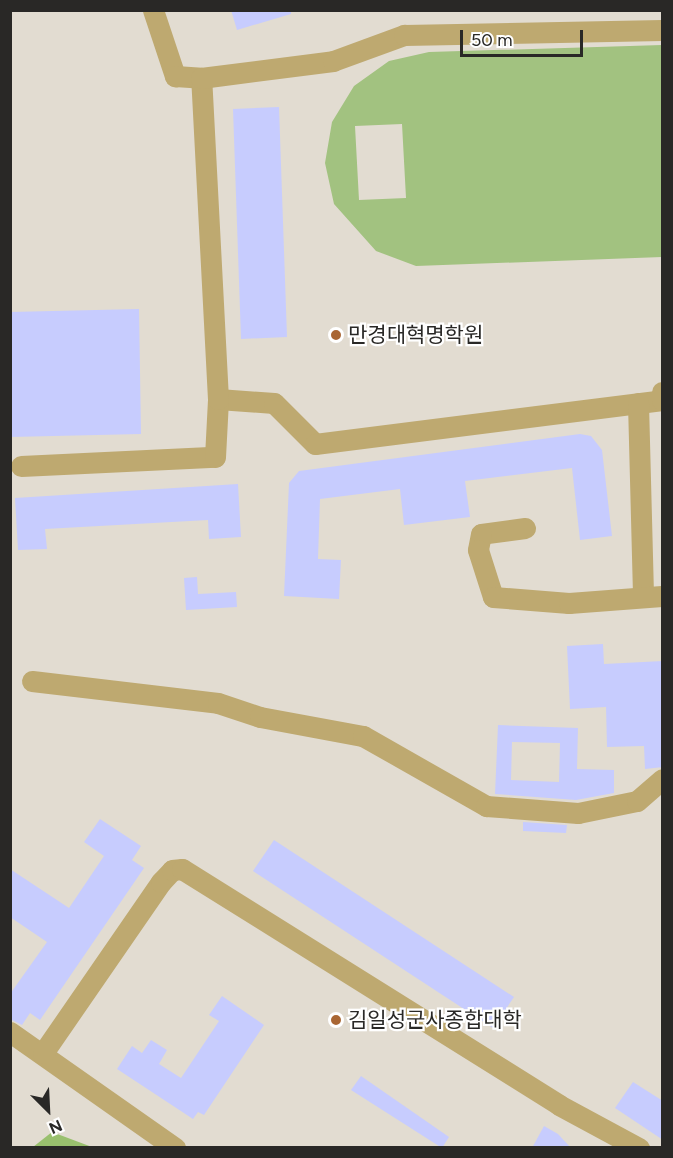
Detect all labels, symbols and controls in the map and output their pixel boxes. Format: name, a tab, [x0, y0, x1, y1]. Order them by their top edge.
scale bar	[463, 18, 586, 56]
text: 50 m	[471, 29, 513, 51]
place label: 만경대혁명학원	[348, 322, 483, 348]
marker: 만경대혁명학원	[329, 328, 343, 342]
place label: 김일성군사종합대학	[348, 1007, 522, 1033]
marker: 김일성군사종합대학	[329, 1013, 343, 1027]
north arrow	[18, 1080, 78, 1140]
text: N	[46, 1116, 65, 1138]

